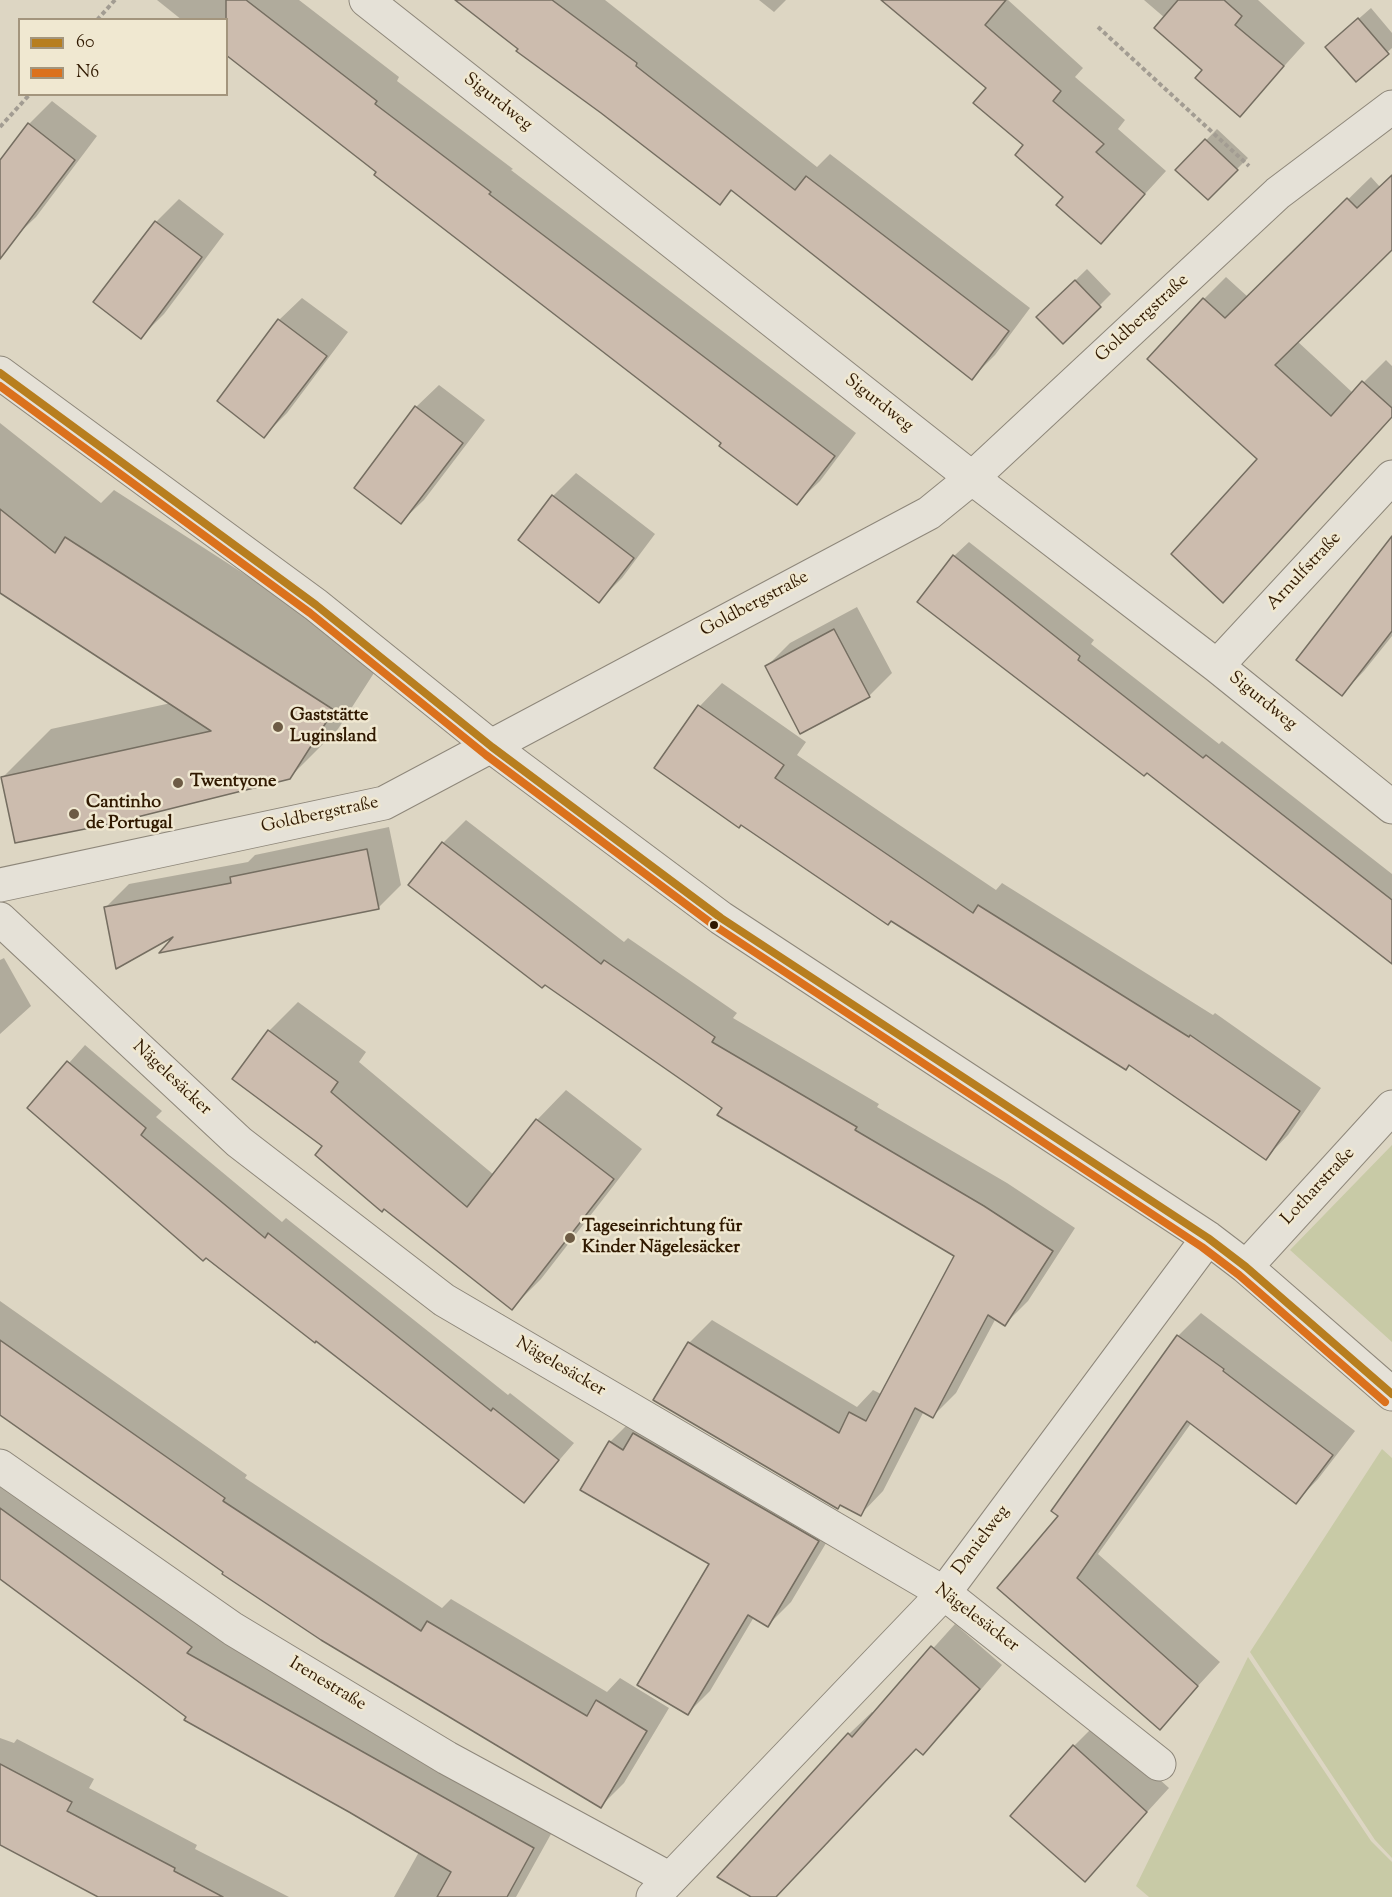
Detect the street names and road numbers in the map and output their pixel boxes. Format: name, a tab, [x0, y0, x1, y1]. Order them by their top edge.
street label: Sigurdweg	[458, 69, 536, 137]
street label: Goldbergstraße	[1092, 270, 1194, 368]
street label: Sigurdweg	[839, 370, 917, 438]
street label: Arnulfstraße	[1263, 528, 1347, 616]
street label: Goldbergstraße	[697, 567, 813, 643]
street label: Sigurdweg	[1223, 668, 1301, 736]
street label: Goldbergstraße	[259, 793, 381, 839]
street label: Nägelesäcker	[127, 1037, 215, 1121]
street label: Lotharstraße	[1278, 1144, 1360, 1230]
street label: Nägelesäcker	[511, 1334, 609, 1402]
street label: Danielweg	[949, 1502, 1015, 1580]
street label: Nägelesäcker	[929, 1580, 1023, 1658]
street label: Irenestraße	[285, 1654, 369, 1716]

